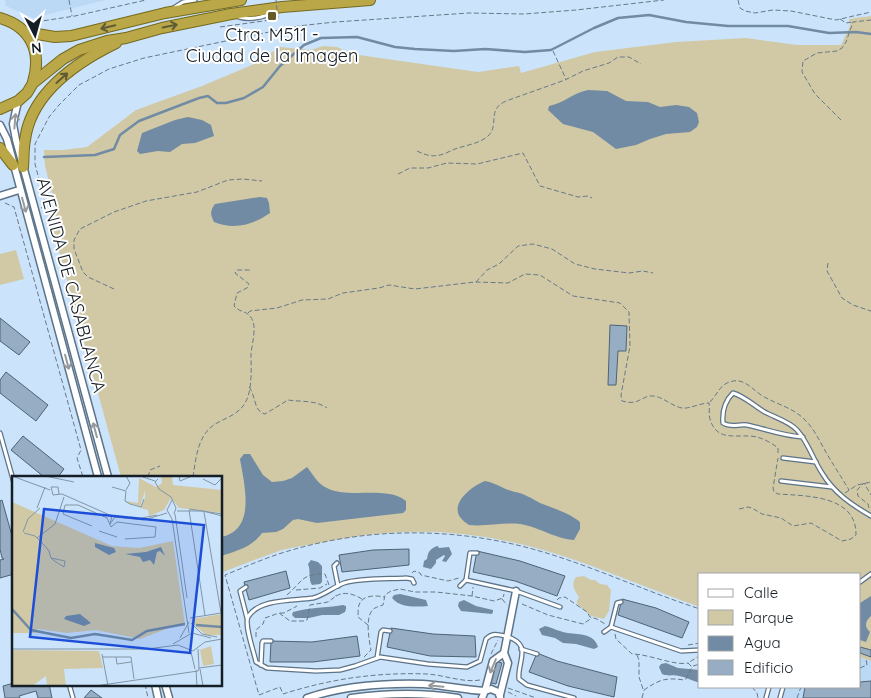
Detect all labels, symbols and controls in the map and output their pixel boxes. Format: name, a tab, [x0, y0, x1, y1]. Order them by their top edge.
north arrow	[10, 10, 60, 60]
marker: Ctra. M511 - Ciudad de la Imagen	[266, 10, 278, 22]
one-way arrow	[161, 21, 177, 31]
one-way arrow	[101, 23, 117, 32]
place label: Ctra. M511 - Ciudad de la Imagen	[186, 23, 358, 67]
text: N	[30, 38, 42, 57]
one-way arrow	[55, 72, 68, 84]
one-way arrow	[10, 113, 20, 129]
street label: AVENIDA DE CASABLANCA	[32, 175, 111, 395]
one-way arrow	[19, 197, 29, 213]
one-way arrow	[62, 354, 72, 370]
one-way arrow	[90, 422, 100, 438]
inset map	[12, 476, 222, 686]
legend	[698, 573, 861, 688]
text: Calle	[744, 583, 778, 602]
text: Parque	[744, 608, 794, 627]
text: Agua	[744, 633, 781, 652]
text: Edificio	[744, 658, 793, 677]
one-way arrow	[488, 659, 497, 674]
one-way arrow	[429, 681, 445, 690]

